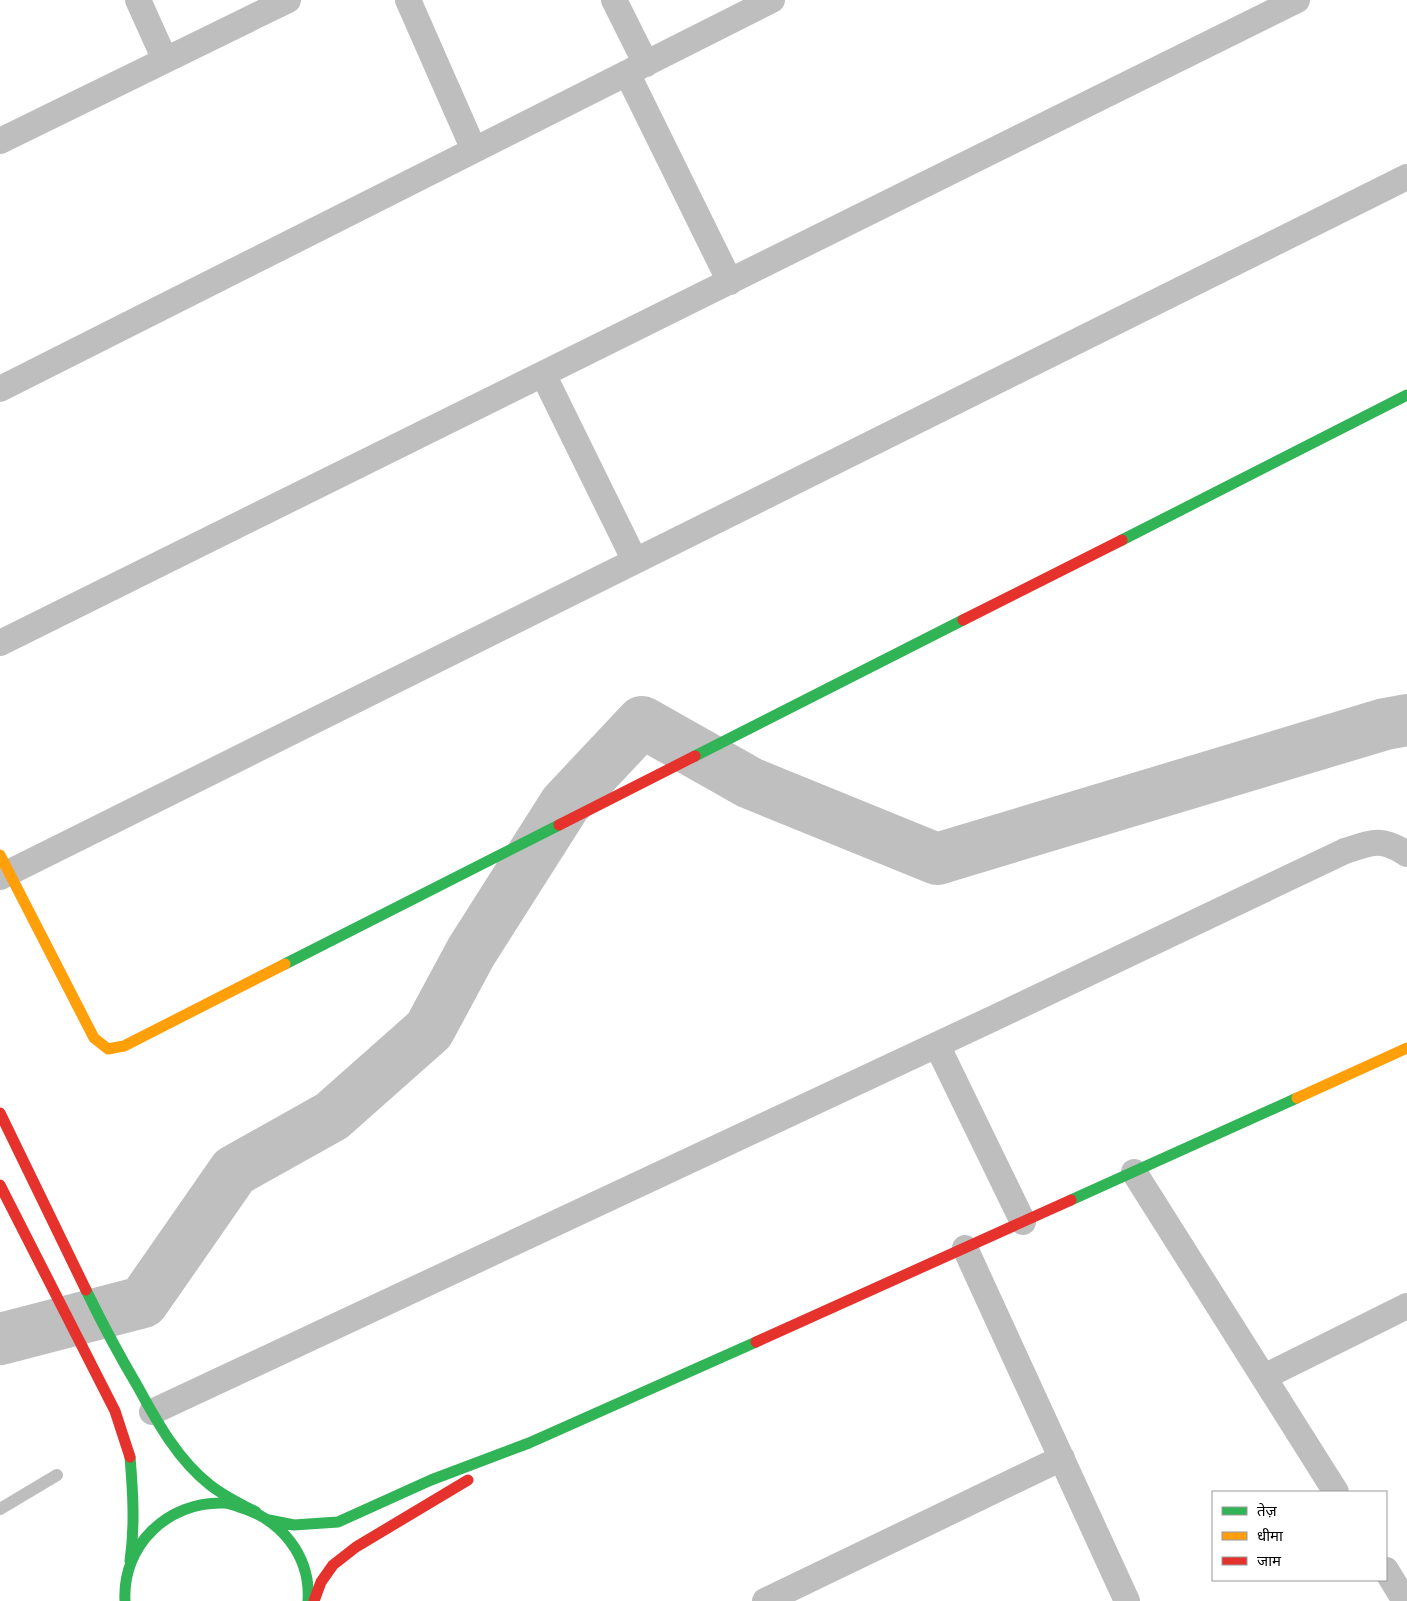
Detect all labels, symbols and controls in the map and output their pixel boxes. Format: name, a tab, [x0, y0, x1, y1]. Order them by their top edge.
legend	[1212, 1491, 1387, 1581]
text: तेज़	[1257, 1500, 1278, 1520]
text: धीमा	[1257, 1525, 1284, 1545]
text: जाम	[1257, 1550, 1282, 1570]

